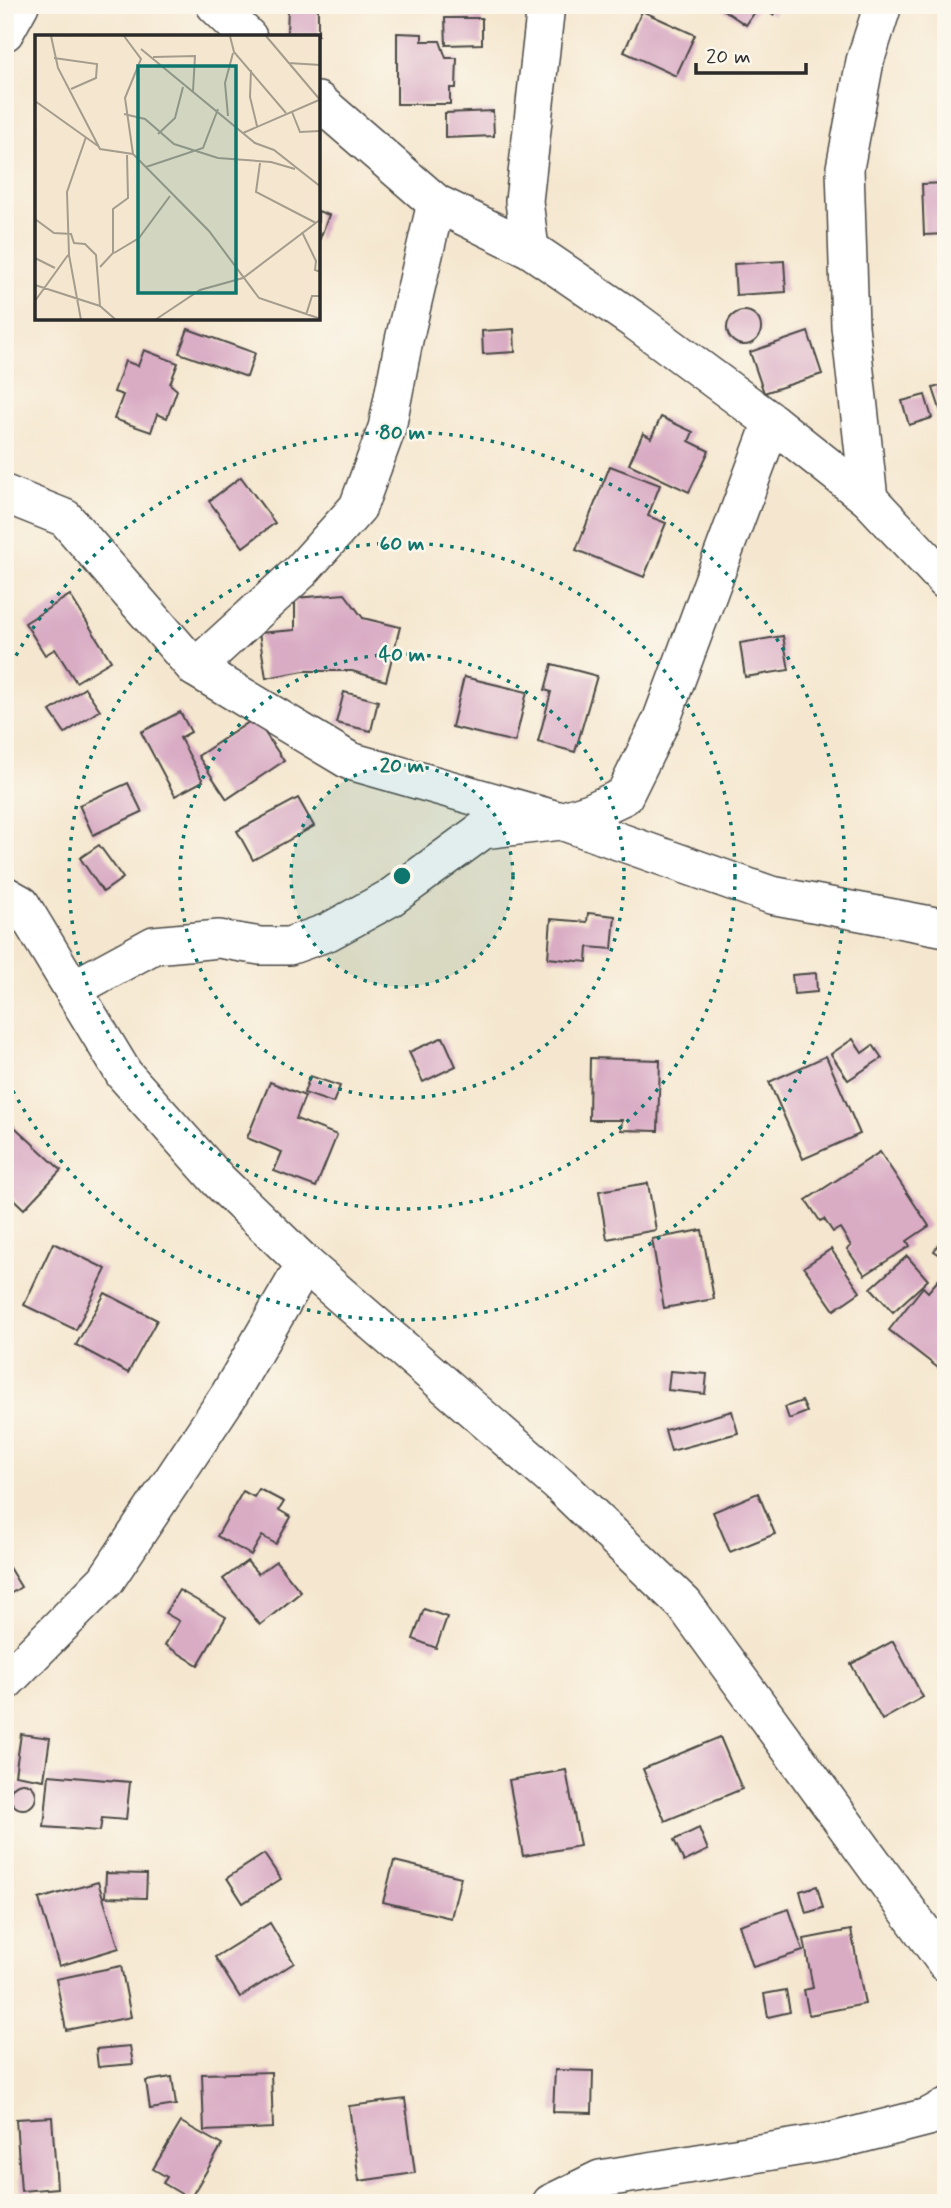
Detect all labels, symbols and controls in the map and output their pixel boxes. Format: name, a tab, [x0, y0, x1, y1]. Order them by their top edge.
scale bar	[696, 32, 806, 76]
inset map	[35, 35, 320, 320]
text: 20 m	[706, 43, 751, 71]
text: 80 m	[379, 419, 425, 447]
text: 60 m	[379, 530, 425, 558]
text: 40 m	[379, 641, 426, 669]
text: 20 m	[380, 752, 425, 780]
centre of rings	[390, 864, 414, 888]

